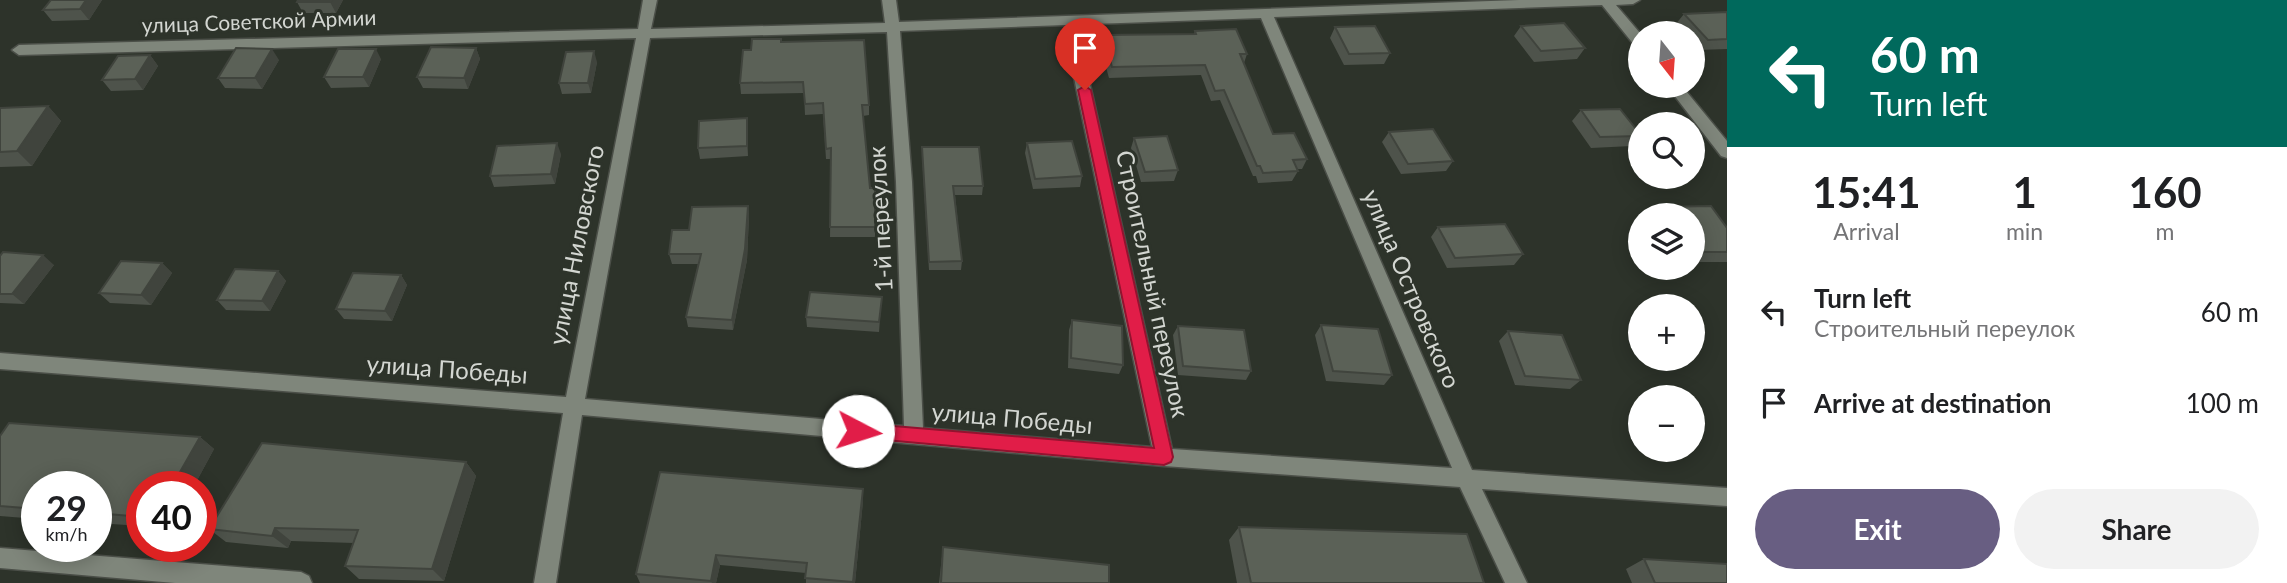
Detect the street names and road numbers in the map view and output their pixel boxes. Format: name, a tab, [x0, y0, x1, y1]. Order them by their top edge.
street label: улица Советской Армии	[141, 4, 377, 37]
street label: улица Ниловского	[542, 142, 609, 347]
street label: 1-й переулок	[861, 145, 898, 293]
street label: Строительный переулок	[1111, 147, 1196, 421]
street label: улица Островского	[1357, 185, 1467, 392]
street label: улица Победы	[366, 348, 529, 389]
street label: улица Победы	[930, 396, 1094, 439]

